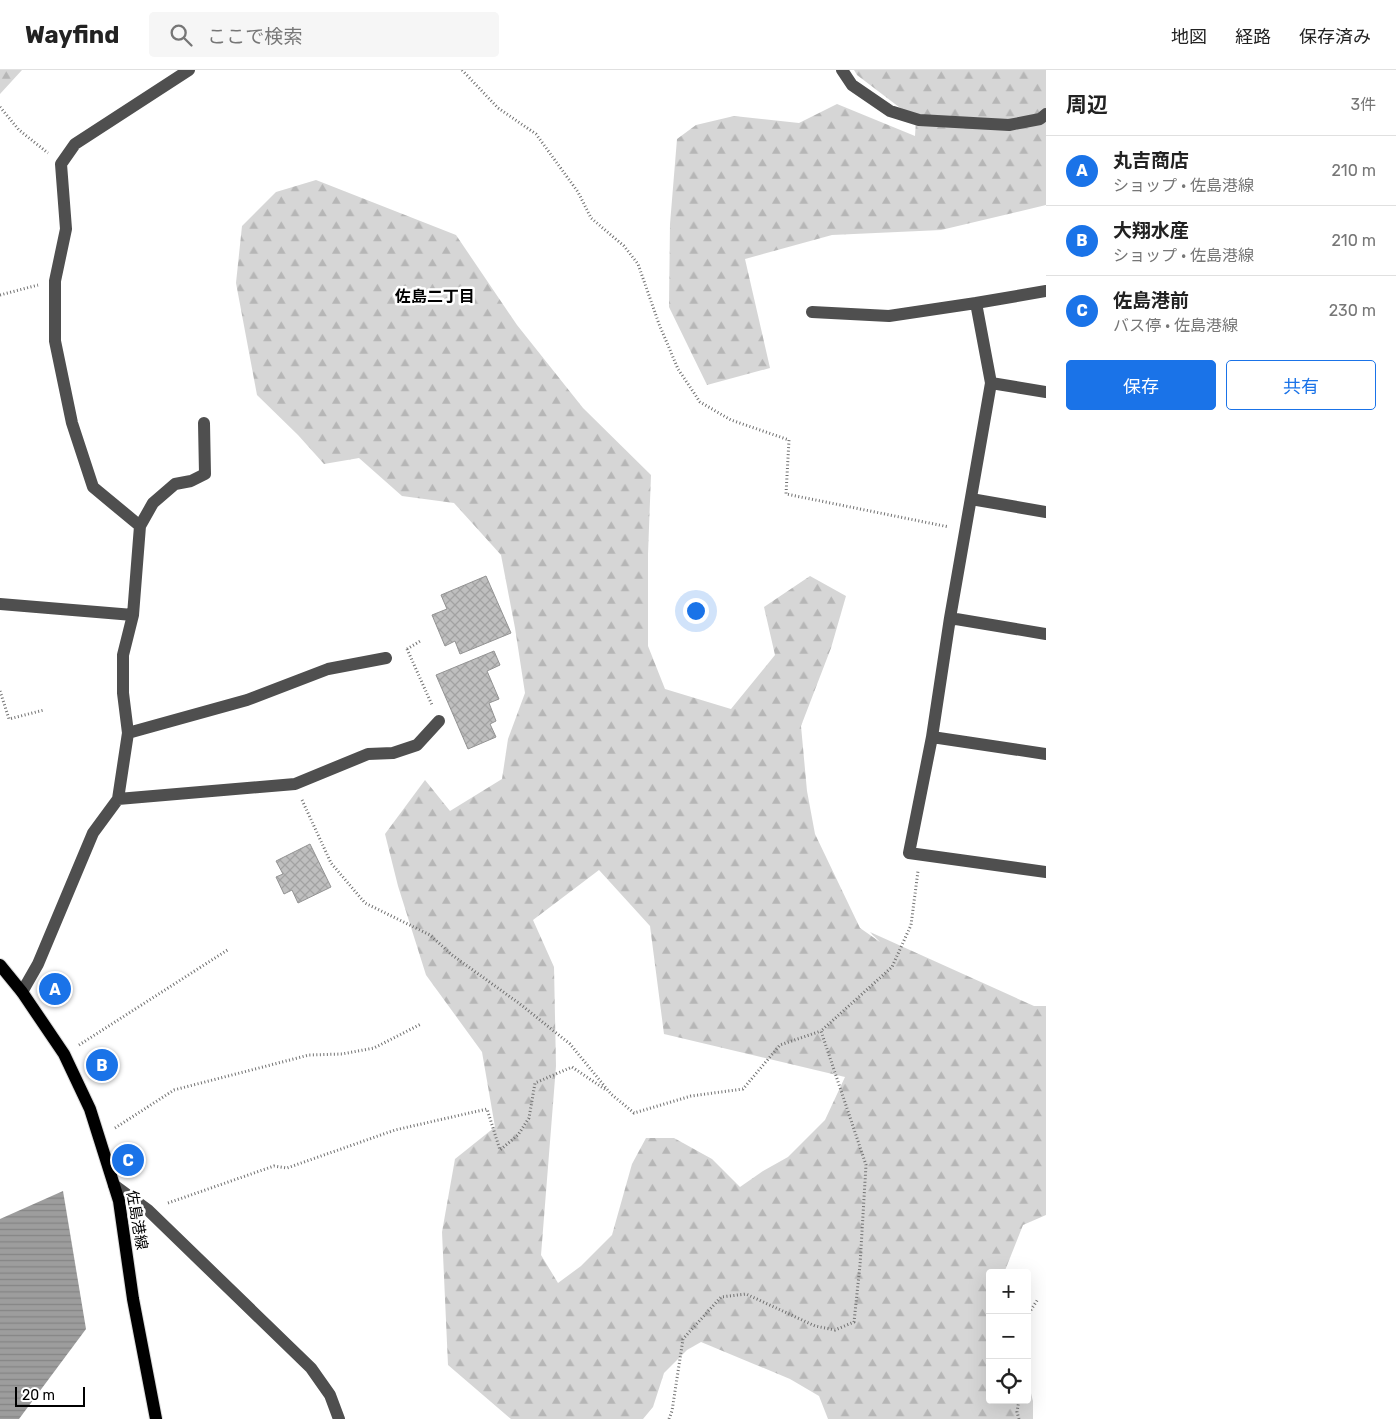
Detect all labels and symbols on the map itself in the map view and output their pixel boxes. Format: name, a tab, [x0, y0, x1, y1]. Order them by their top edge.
district label: 佐島二丁目	[394, 287, 475, 306]
your location	[683, 598, 709, 624]
pin: A	[39, 970, 71, 1008]
pin: B	[86, 1046, 118, 1084]
pin: C	[112, 1141, 144, 1179]
street label: 佐島港線	[123, 1189, 151, 1251]
scale bar	[15, 1384, 85, 1407]

